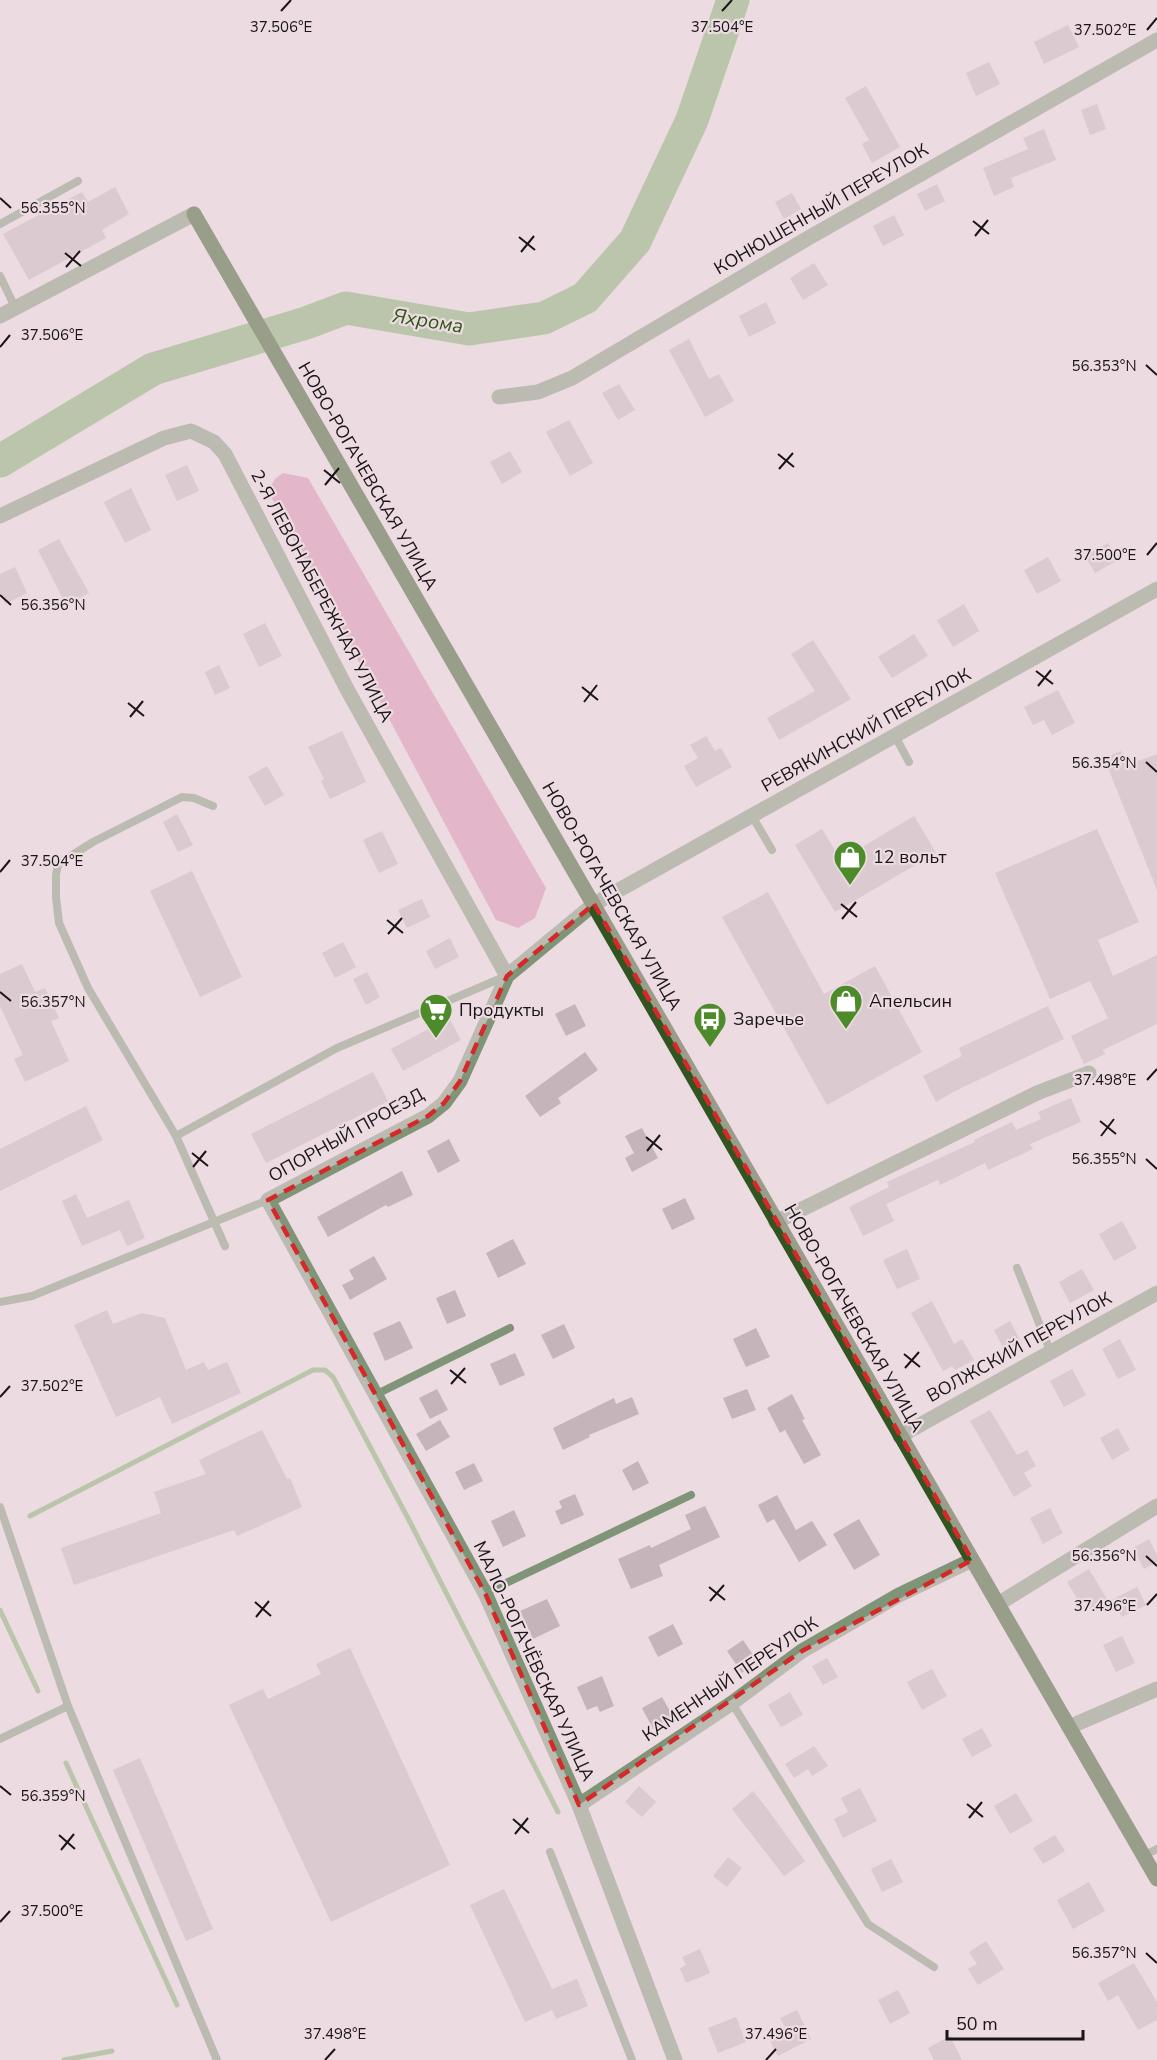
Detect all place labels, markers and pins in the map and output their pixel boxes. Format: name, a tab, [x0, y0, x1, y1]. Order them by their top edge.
shop icon: 12 вольт	[832, 839, 868, 886]
place label: 12 вольт	[873, 845, 947, 869]
shop icon: Апельсин	[828, 983, 864, 1030]
place label: Апельсин	[869, 989, 952, 1013]
supermarket icon: Продукты	[418, 992, 454, 1039]
place label: Продукты	[459, 998, 544, 1022]
bus stop icon: Заречье	[692, 1001, 728, 1048]
place label: Заречье	[733, 1007, 804, 1031]

